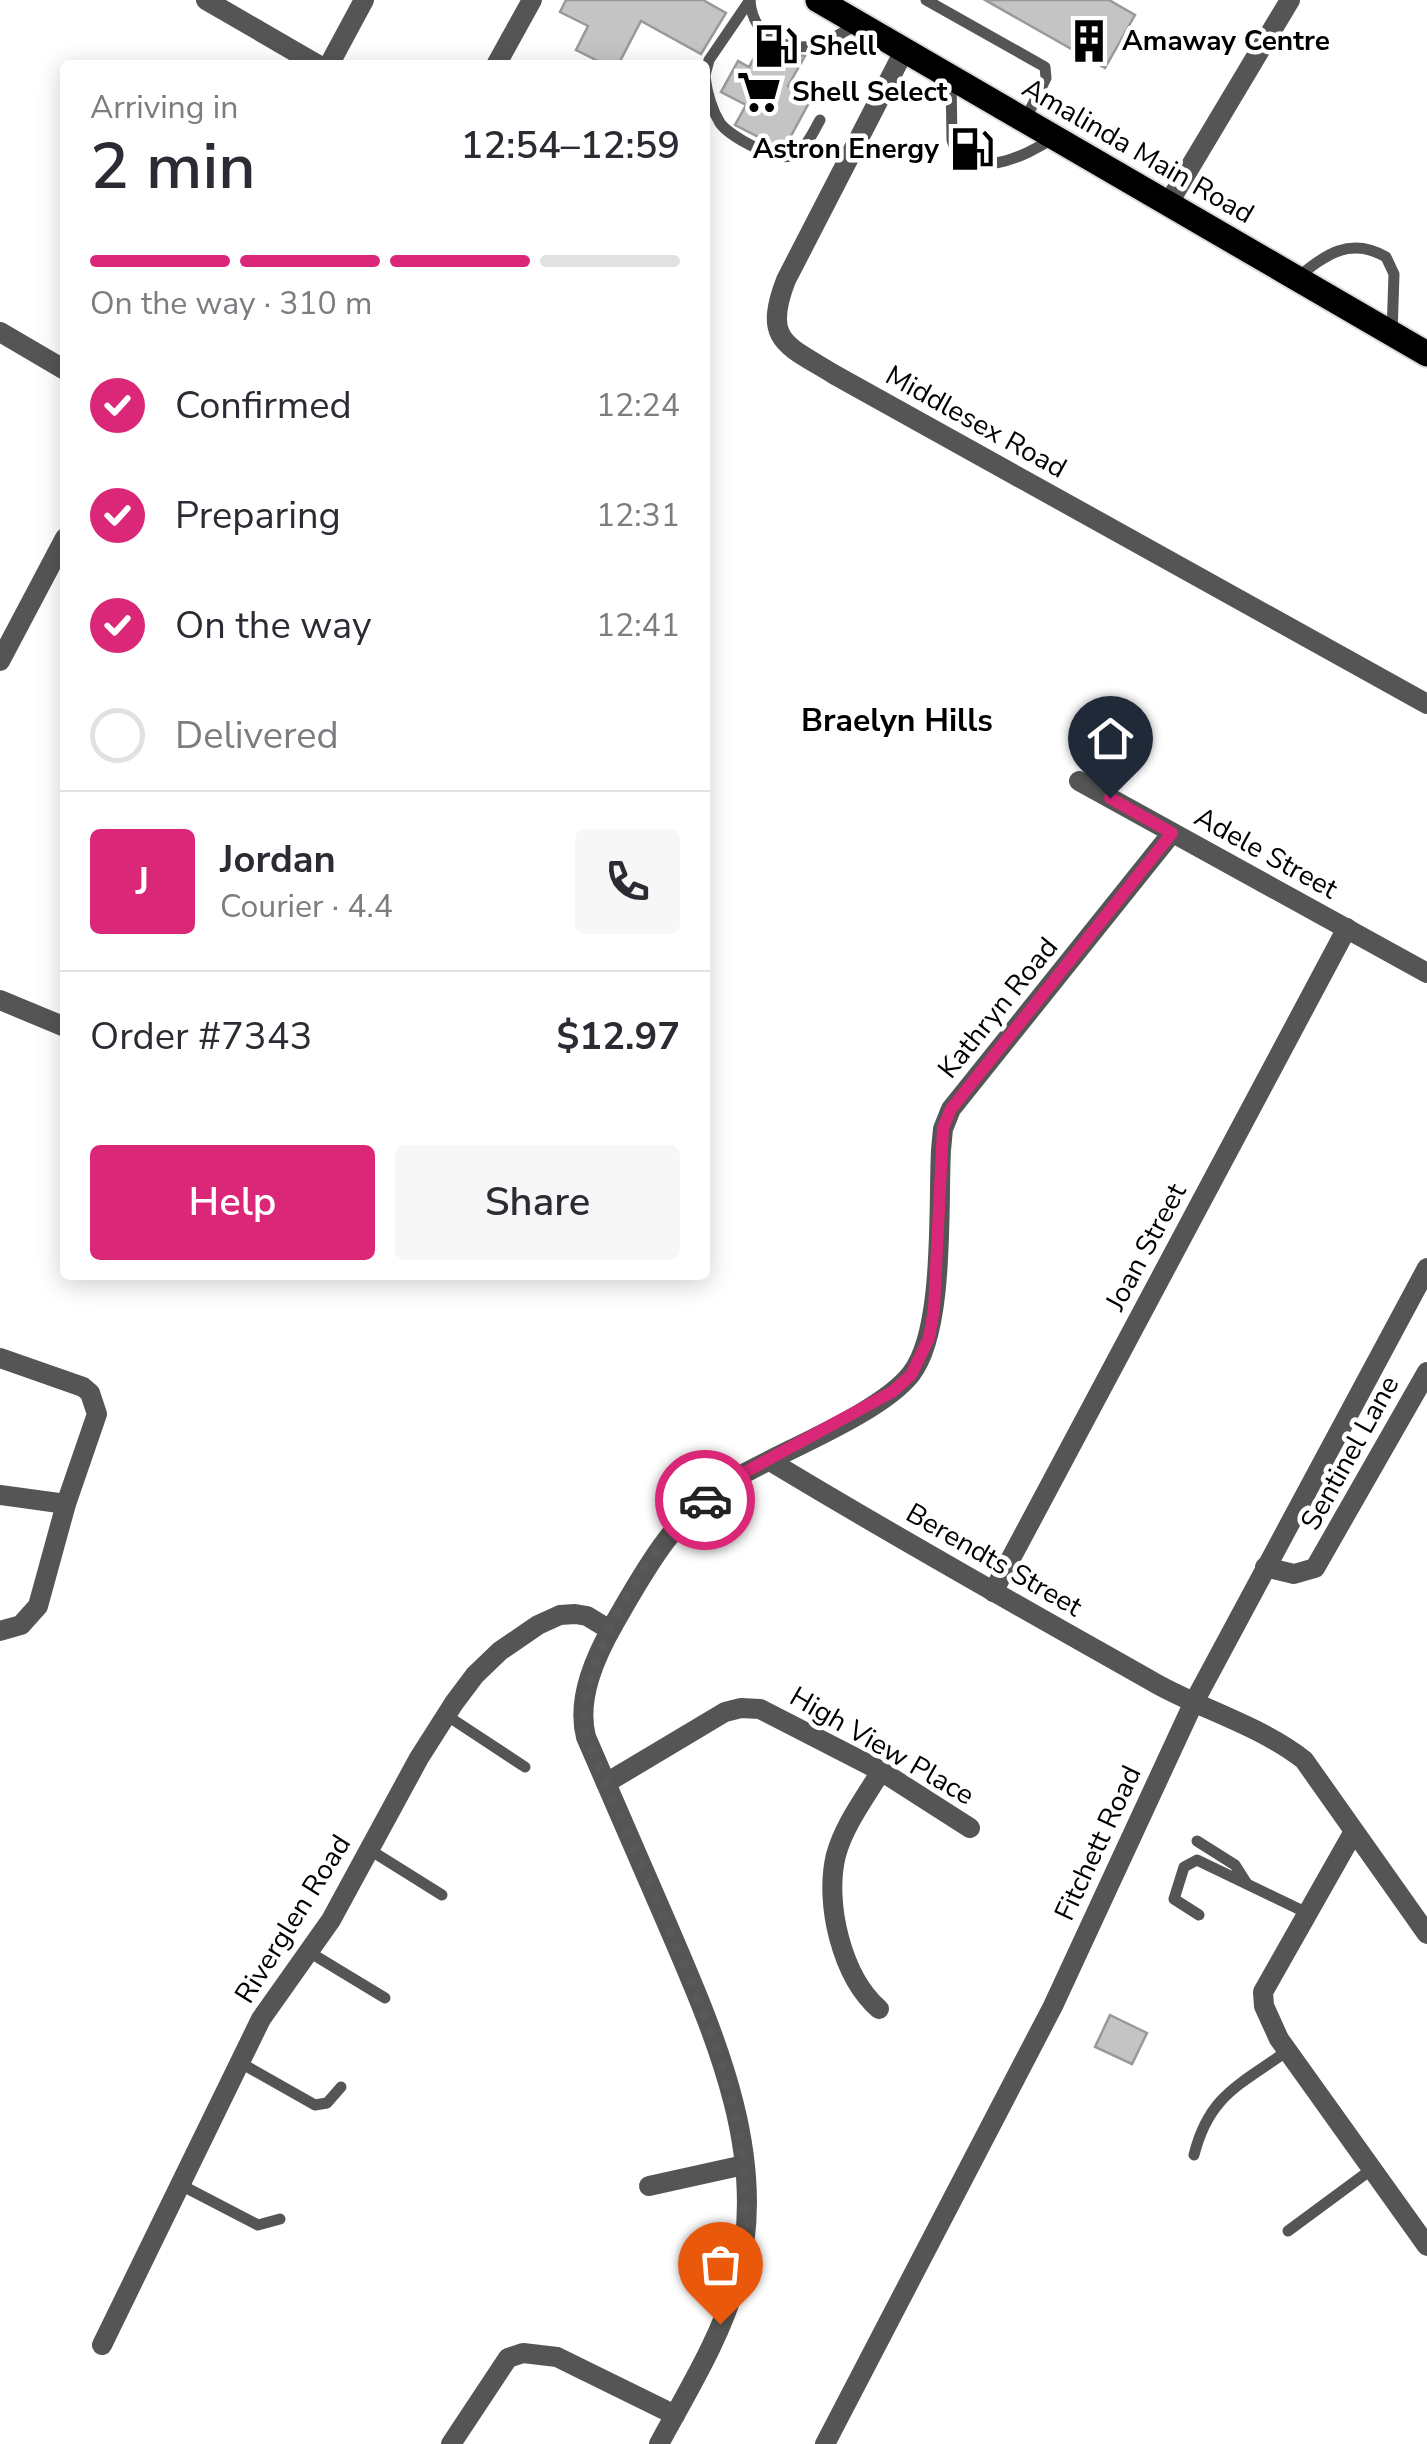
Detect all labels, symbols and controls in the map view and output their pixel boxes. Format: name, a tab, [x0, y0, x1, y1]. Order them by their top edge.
building icon: Amaway Centre	[1065, 17, 1113, 65]
fuel station icon: Shell	[752, 22, 800, 70]
place label: Amaway Centre	[1122, 22, 1330, 60]
place label: Shell	[809, 27, 876, 65]
supermarket icon: Shell Select	[735, 68, 783, 116]
street label: Amalinda Main Road	[1015, 69, 1261, 233]
place label: Shell Select	[792, 73, 948, 111]
text: Arriving in	[90, 86, 238, 129]
text: 12:54–12:59	[461, 120, 680, 171]
text: 2 min	[90, 122, 256, 211]
fuel station icon: Astron Energy	[948, 125, 996, 173]
place label: Astron Energy	[753, 130, 939, 168]
text: On the way · 310 m	[90, 282, 372, 325]
street label: Middlesex Road	[879, 357, 1073, 487]
icon: check	[90, 378, 145, 433]
text: Confirmed	[175, 380, 352, 431]
text: 12:24	[596, 384, 680, 427]
icon: check	[90, 488, 145, 543]
text: Preparing	[175, 490, 341, 541]
text: 12:31	[596, 494, 680, 537]
icon: check	[90, 598, 145, 653]
text: On the way	[175, 600, 371, 651]
text: 12:41	[596, 604, 680, 647]
pin	[1068, 696, 1153, 799]
district label: Braelyn Hills	[801, 699, 993, 742]
text: Delivered	[175, 710, 339, 761]
icon: home	[1083, 711, 1138, 766]
street label: Adele Street	[1188, 798, 1345, 908]
button: phone	[575, 829, 680, 934]
text: Jordan	[220, 834, 336, 885]
text: J	[136, 856, 149, 907]
text: Courier · 4.4	[220, 885, 393, 928]
street label: Kathryn Road	[929, 929, 1067, 1087]
text: Order #7343	[90, 1011, 312, 1062]
text: $12.97	[557, 1011, 680, 1062]
button: Help	[90, 1145, 375, 1260]
button: Share	[395, 1145, 680, 1260]
street label: Joan Street	[1096, 1177, 1195, 1318]
street label: Sentinel Lane	[1292, 1369, 1408, 1537]
courier	[655, 1450, 755, 1550]
icon: car	[678, 1473, 733, 1528]
street label: Berendts Street	[899, 1494, 1089, 1626]
street label: High View Place	[783, 1678, 981, 1814]
street label: Fitchett Road	[1046, 1759, 1150, 1927]
street label: Riverglen Road	[226, 1828, 360, 2010]
pin	[678, 2222, 763, 2325]
icon: bag	[693, 2237, 748, 2292]

